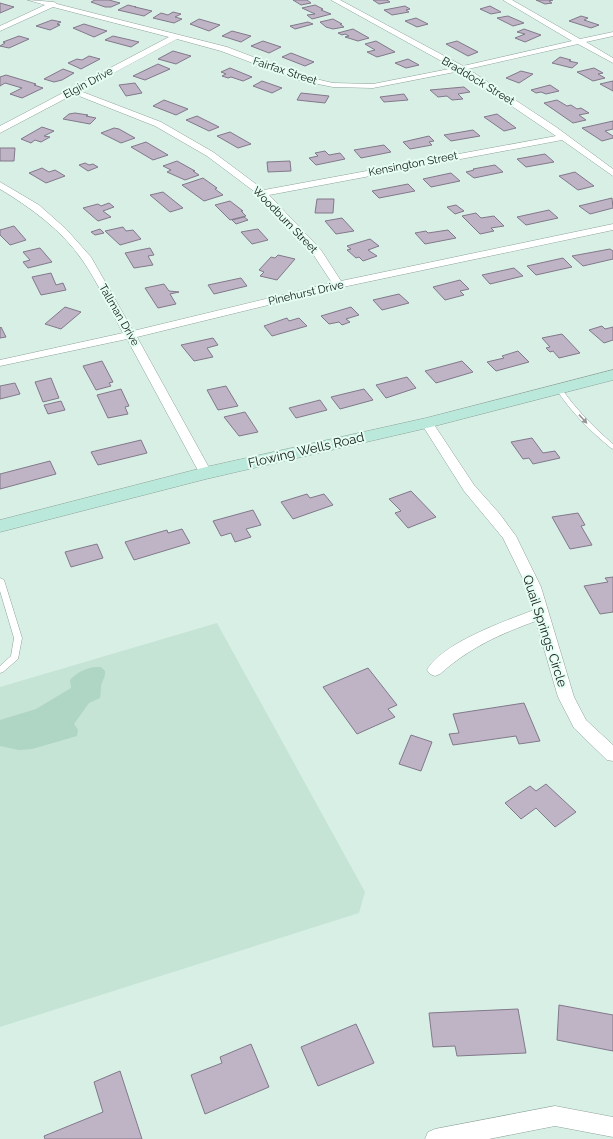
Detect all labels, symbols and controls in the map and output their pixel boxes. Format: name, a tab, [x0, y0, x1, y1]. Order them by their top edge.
street label: Braddock Street	[439, 54, 517, 108]
street label: Fairfax Street	[251, 55, 319, 88]
street label: Elgin Drive	[61, 64, 116, 101]
street label: Kensington Street	[367, 149, 459, 179]
street label: Woodburn Street	[250, 184, 320, 256]
street label: Pinehurst Drive	[267, 278, 345, 308]
street label: Tallman Drive	[96, 282, 142, 349]
one-way arrow	[579, 414, 588, 424]
street label: Flowing Wells Road	[246, 429, 366, 471]
street label: Quail Springs Circle	[520, 573, 570, 689]

